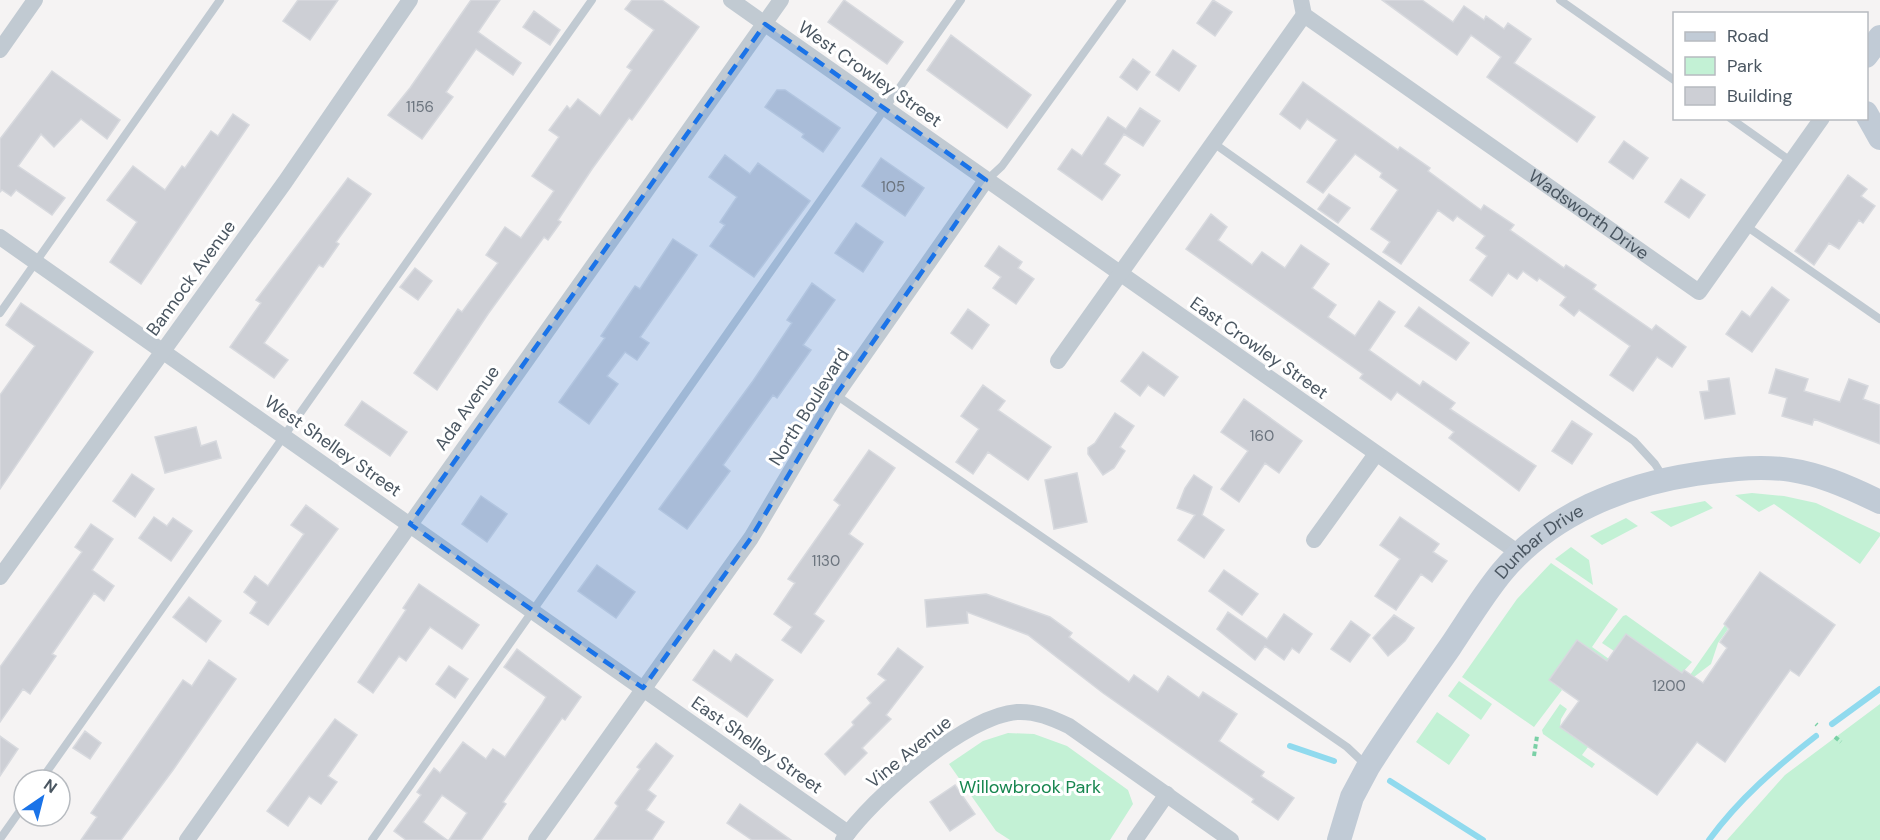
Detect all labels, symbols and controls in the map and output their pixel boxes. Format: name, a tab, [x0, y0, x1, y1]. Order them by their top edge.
legend	[1673, 12, 1868, 120]
street label: West Crowley Street	[793, 15, 947, 133]
text: Road	[1727, 24, 1769, 48]
text: Park	[1727, 54, 1763, 78]
text: Building	[1727, 84, 1792, 108]
house number: 1156	[406, 97, 434, 117]
street label: Wadsworth Drive	[1524, 164, 1654, 265]
house number: 105	[881, 177, 905, 197]
street label: Bannock Avenue	[141, 215, 241, 341]
street label: East Crowley Street	[1185, 291, 1333, 405]
street label: North Boulevard	[763, 344, 855, 470]
street label: Ada Avenue	[429, 361, 505, 455]
street label: West Shelley Street	[260, 390, 406, 502]
house number: 160	[1250, 426, 1274, 446]
street label: Dunbar Drive	[1489, 499, 1588, 584]
house number: 1130	[812, 551, 840, 571]
house number: 1200	[1652, 676, 1686, 696]
street label: East Shelley Street	[687, 691, 827, 799]
street label: Vine Avenue	[861, 710, 957, 794]
north arrow	[12, 768, 72, 828]
text: N	[40, 774, 61, 798]
park label: Willowbrook Park	[959, 775, 1101, 799]

